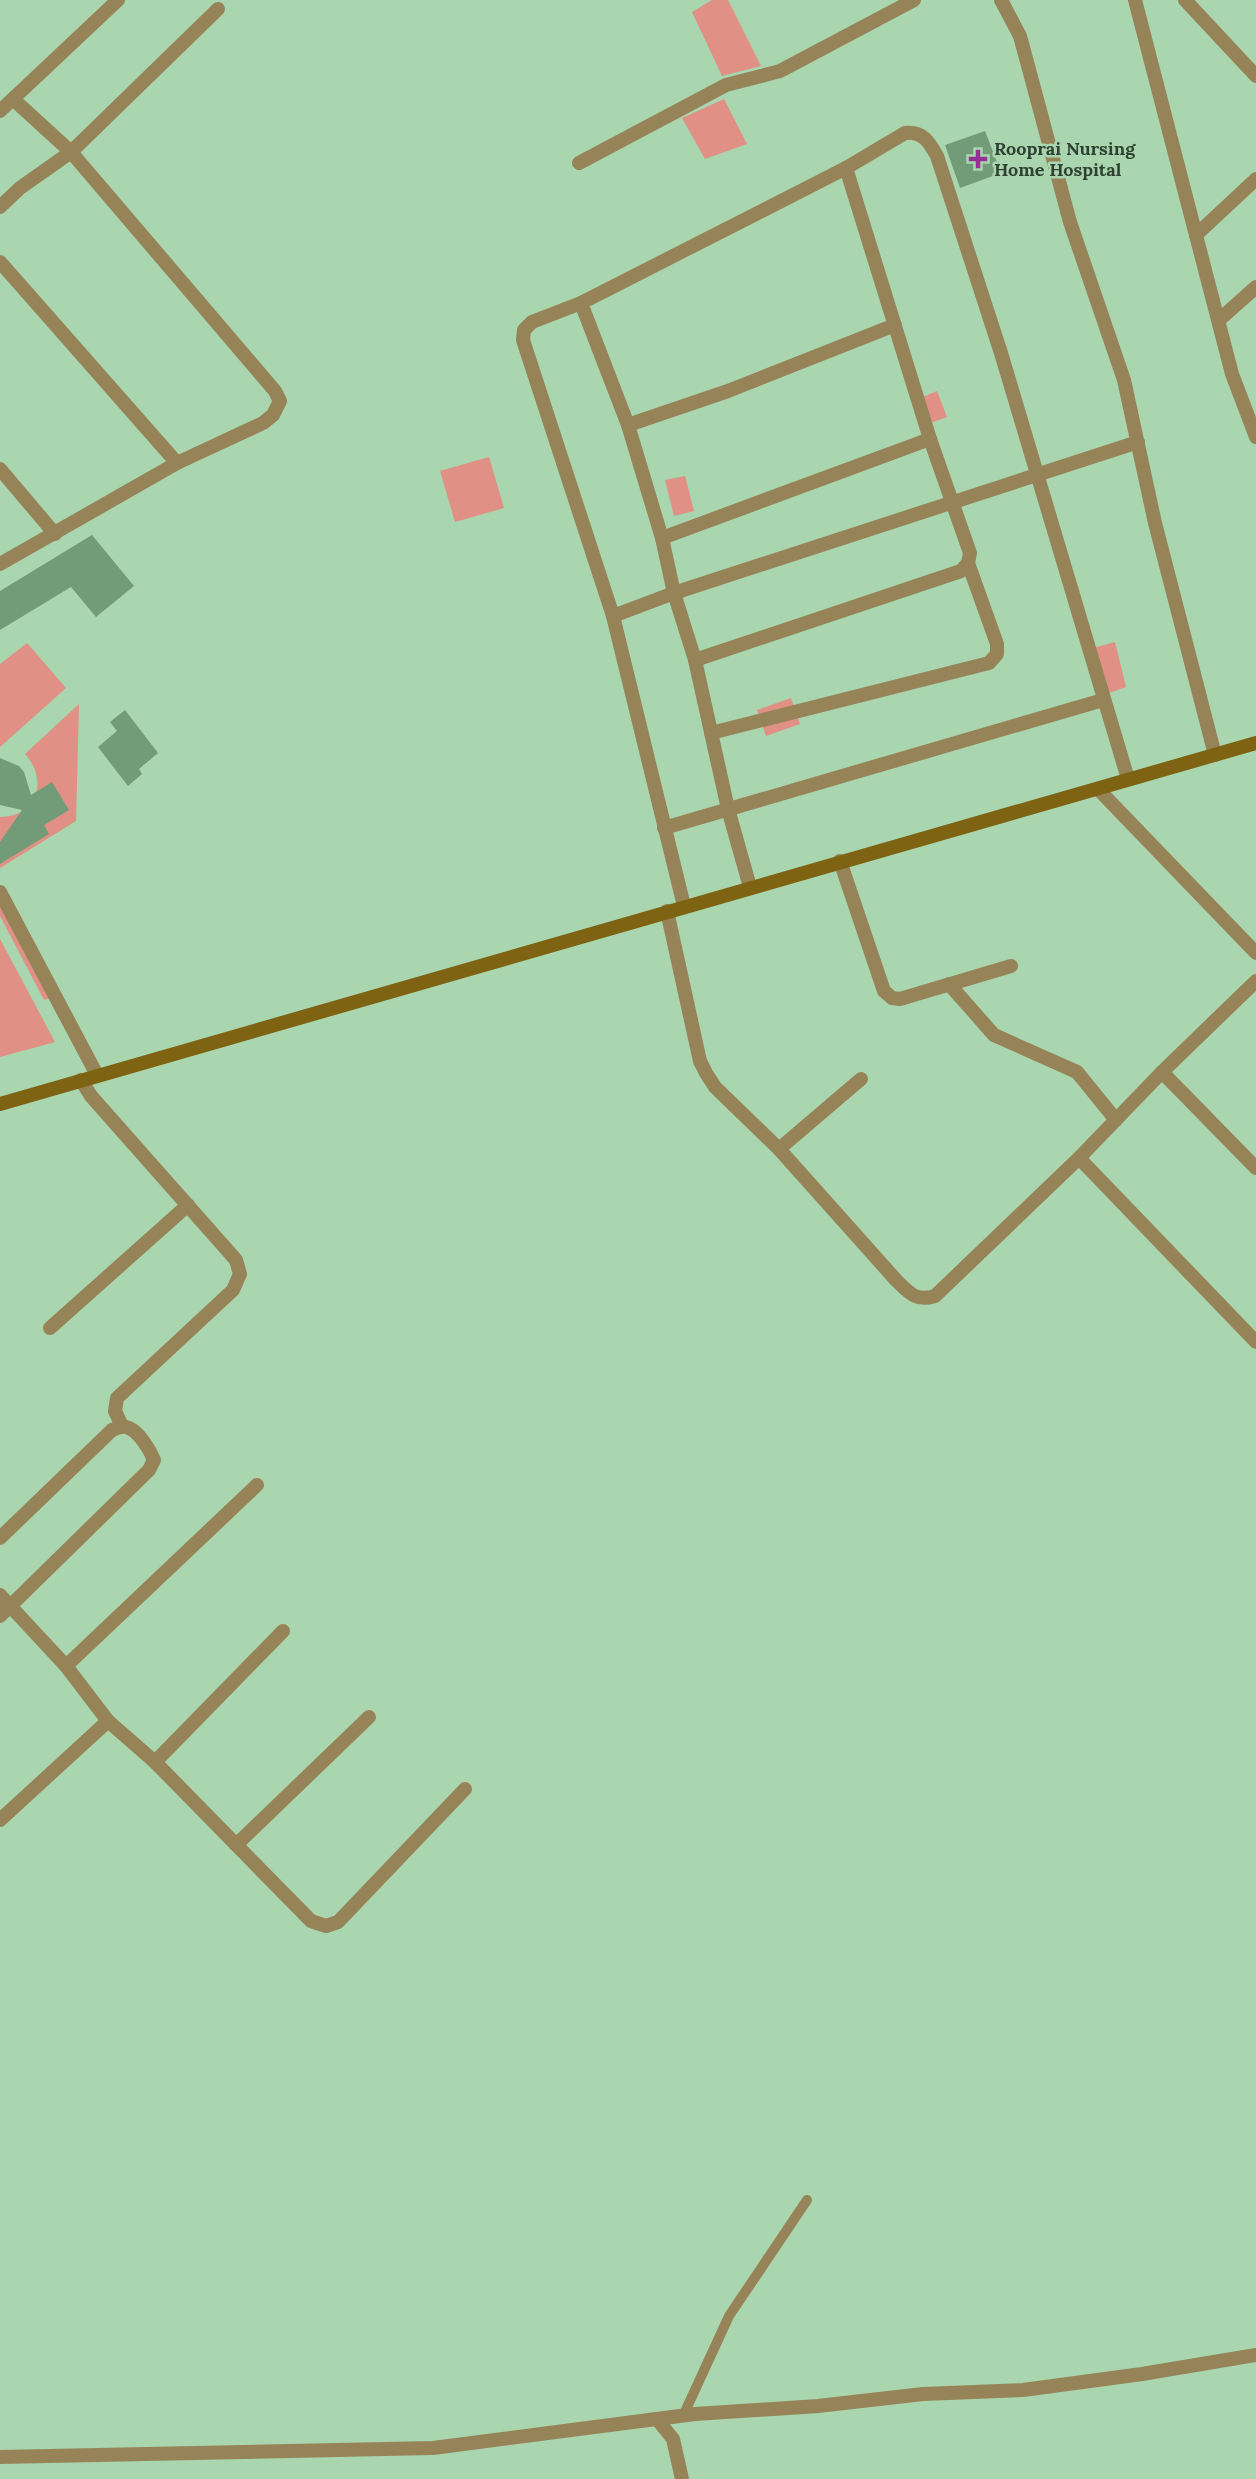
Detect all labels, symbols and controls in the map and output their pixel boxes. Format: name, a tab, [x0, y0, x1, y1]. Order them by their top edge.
place label: Rooprai Nursing Home Hospital	[994, 137, 1136, 181]
marker: Rooprai Nursing Home Hospital	[968, 149, 988, 169]

